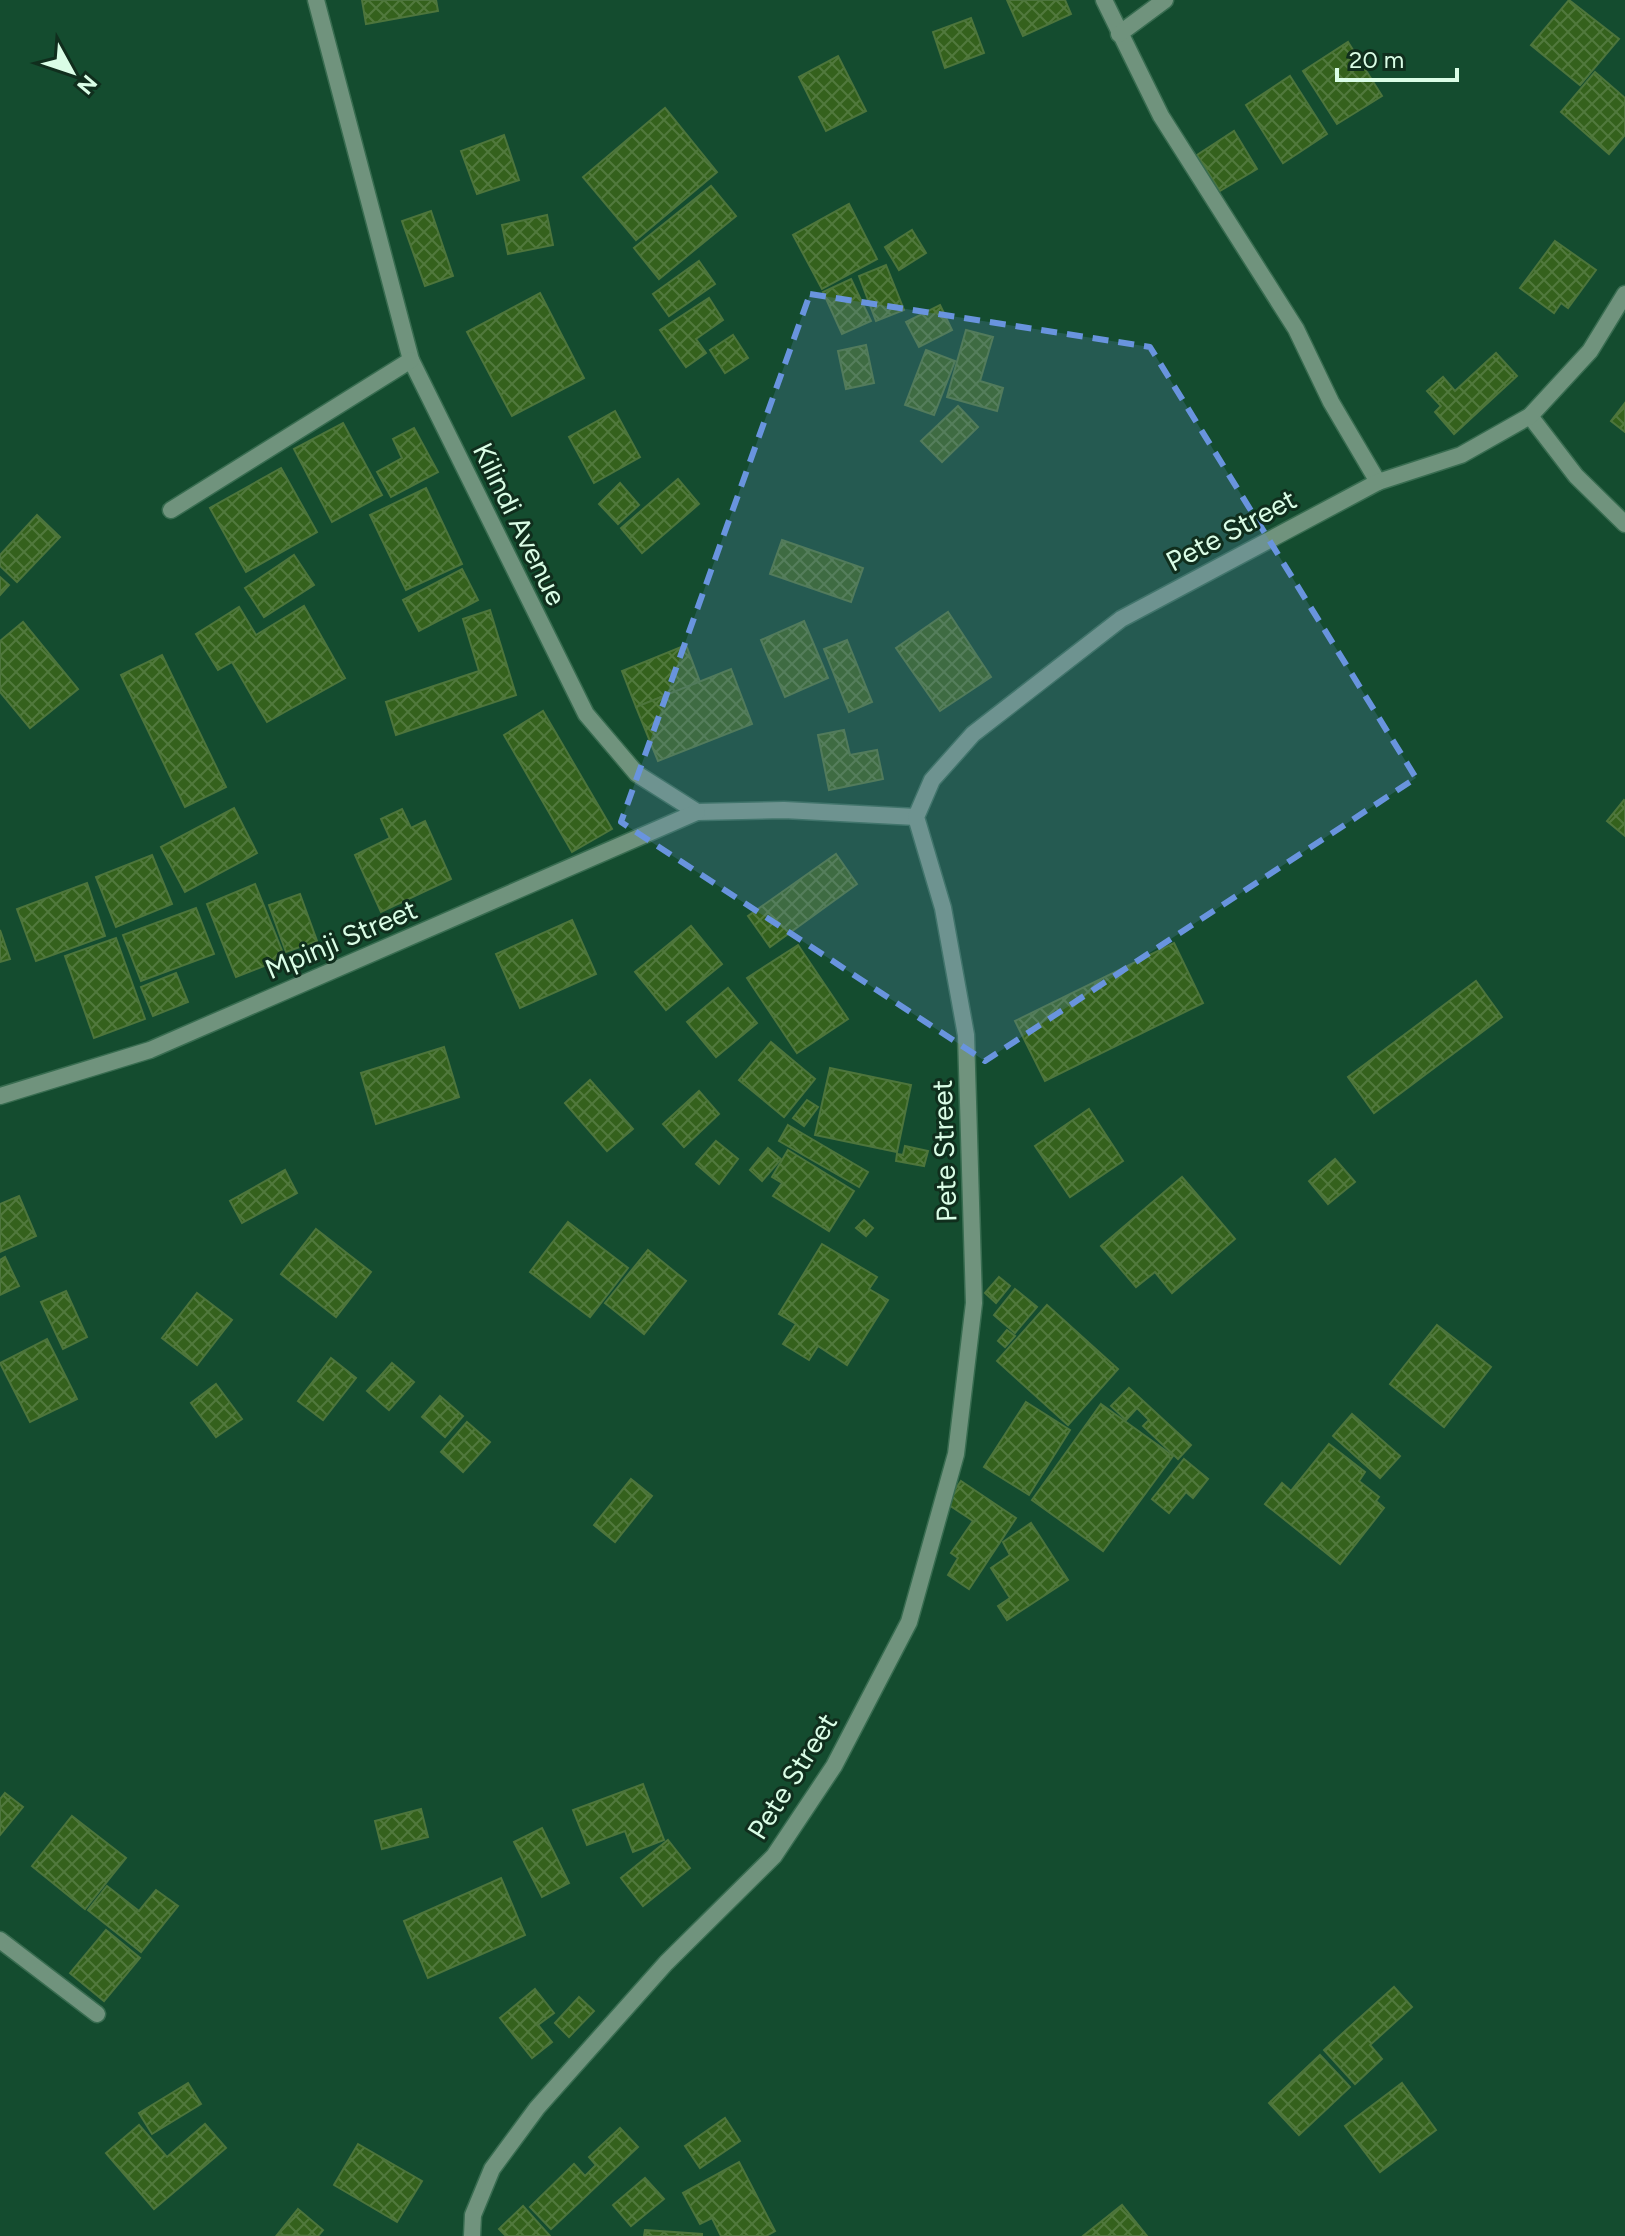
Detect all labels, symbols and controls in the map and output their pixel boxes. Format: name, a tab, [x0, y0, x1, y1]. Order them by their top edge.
north arrow	[32, 32, 112, 112]
scale bar	[1337, 32, 1457, 82]
text: 20 m	[1349, 45, 1404, 74]
text: N	[71, 69, 103, 100]
street label: Kilindi Avenue	[466, 437, 574, 611]
street label: Pete Street	[1160, 482, 1302, 578]
street label: Mpinji Street	[260, 892, 422, 986]
street label: Pete Street	[925, 1079, 963, 1223]
street label: Pete Street	[740, 1707, 844, 1845]

